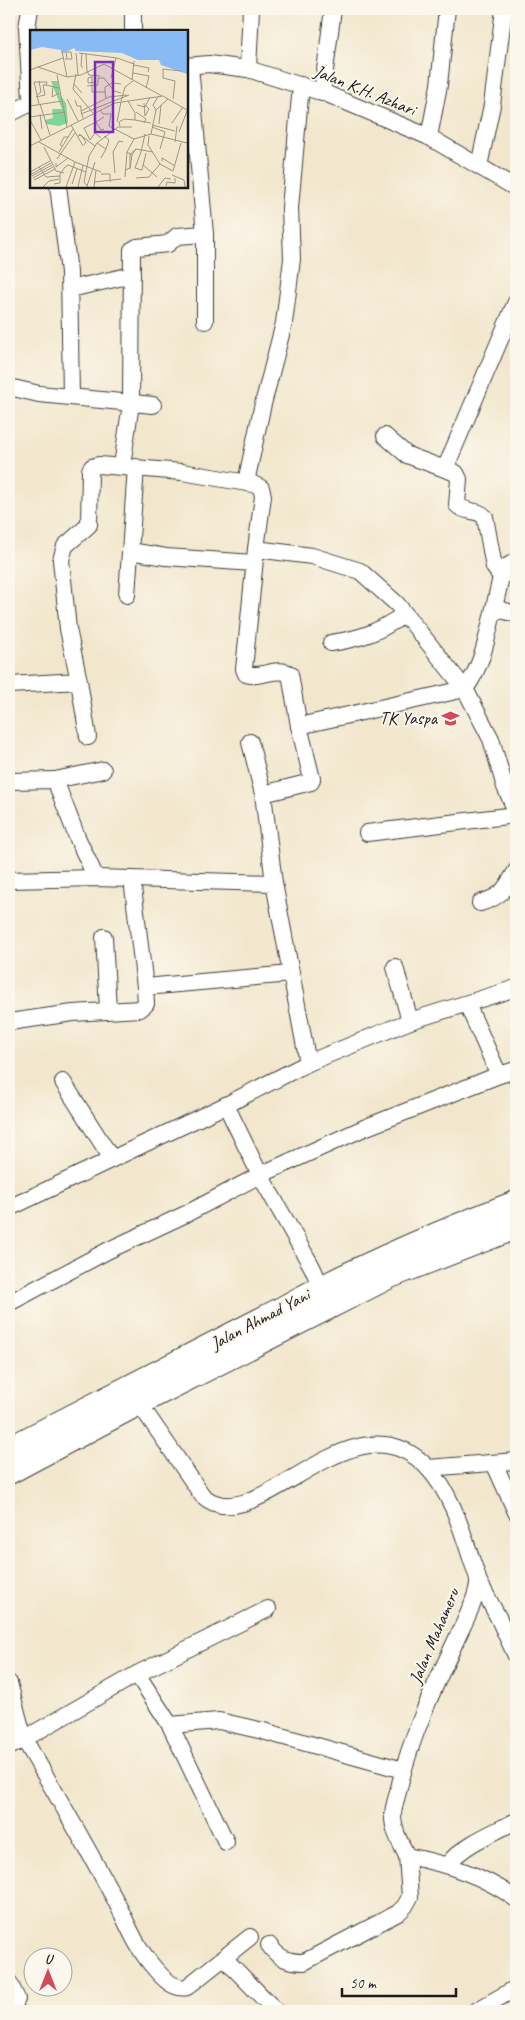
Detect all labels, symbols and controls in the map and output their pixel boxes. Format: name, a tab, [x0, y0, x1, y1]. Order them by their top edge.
inset map	[30, 30, 188, 188]
street label: Jalan K.H. Azhari	[310, 59, 421, 121]
place label: TK Yaspa	[379, 707, 439, 729]
school or university icon: TK Yaspa	[441, 708, 461, 728]
street label: Jalan Ahmad Yani	[206, 1282, 316, 1355]
street label: Jalan Mahameru	[404, 1584, 464, 1688]
north arrow	[22, 1948, 72, 1998]
text: U	[45, 1951, 55, 1968]
scale bar	[342, 1965, 456, 1997]
text: 50 m	[350, 1974, 377, 1993]

